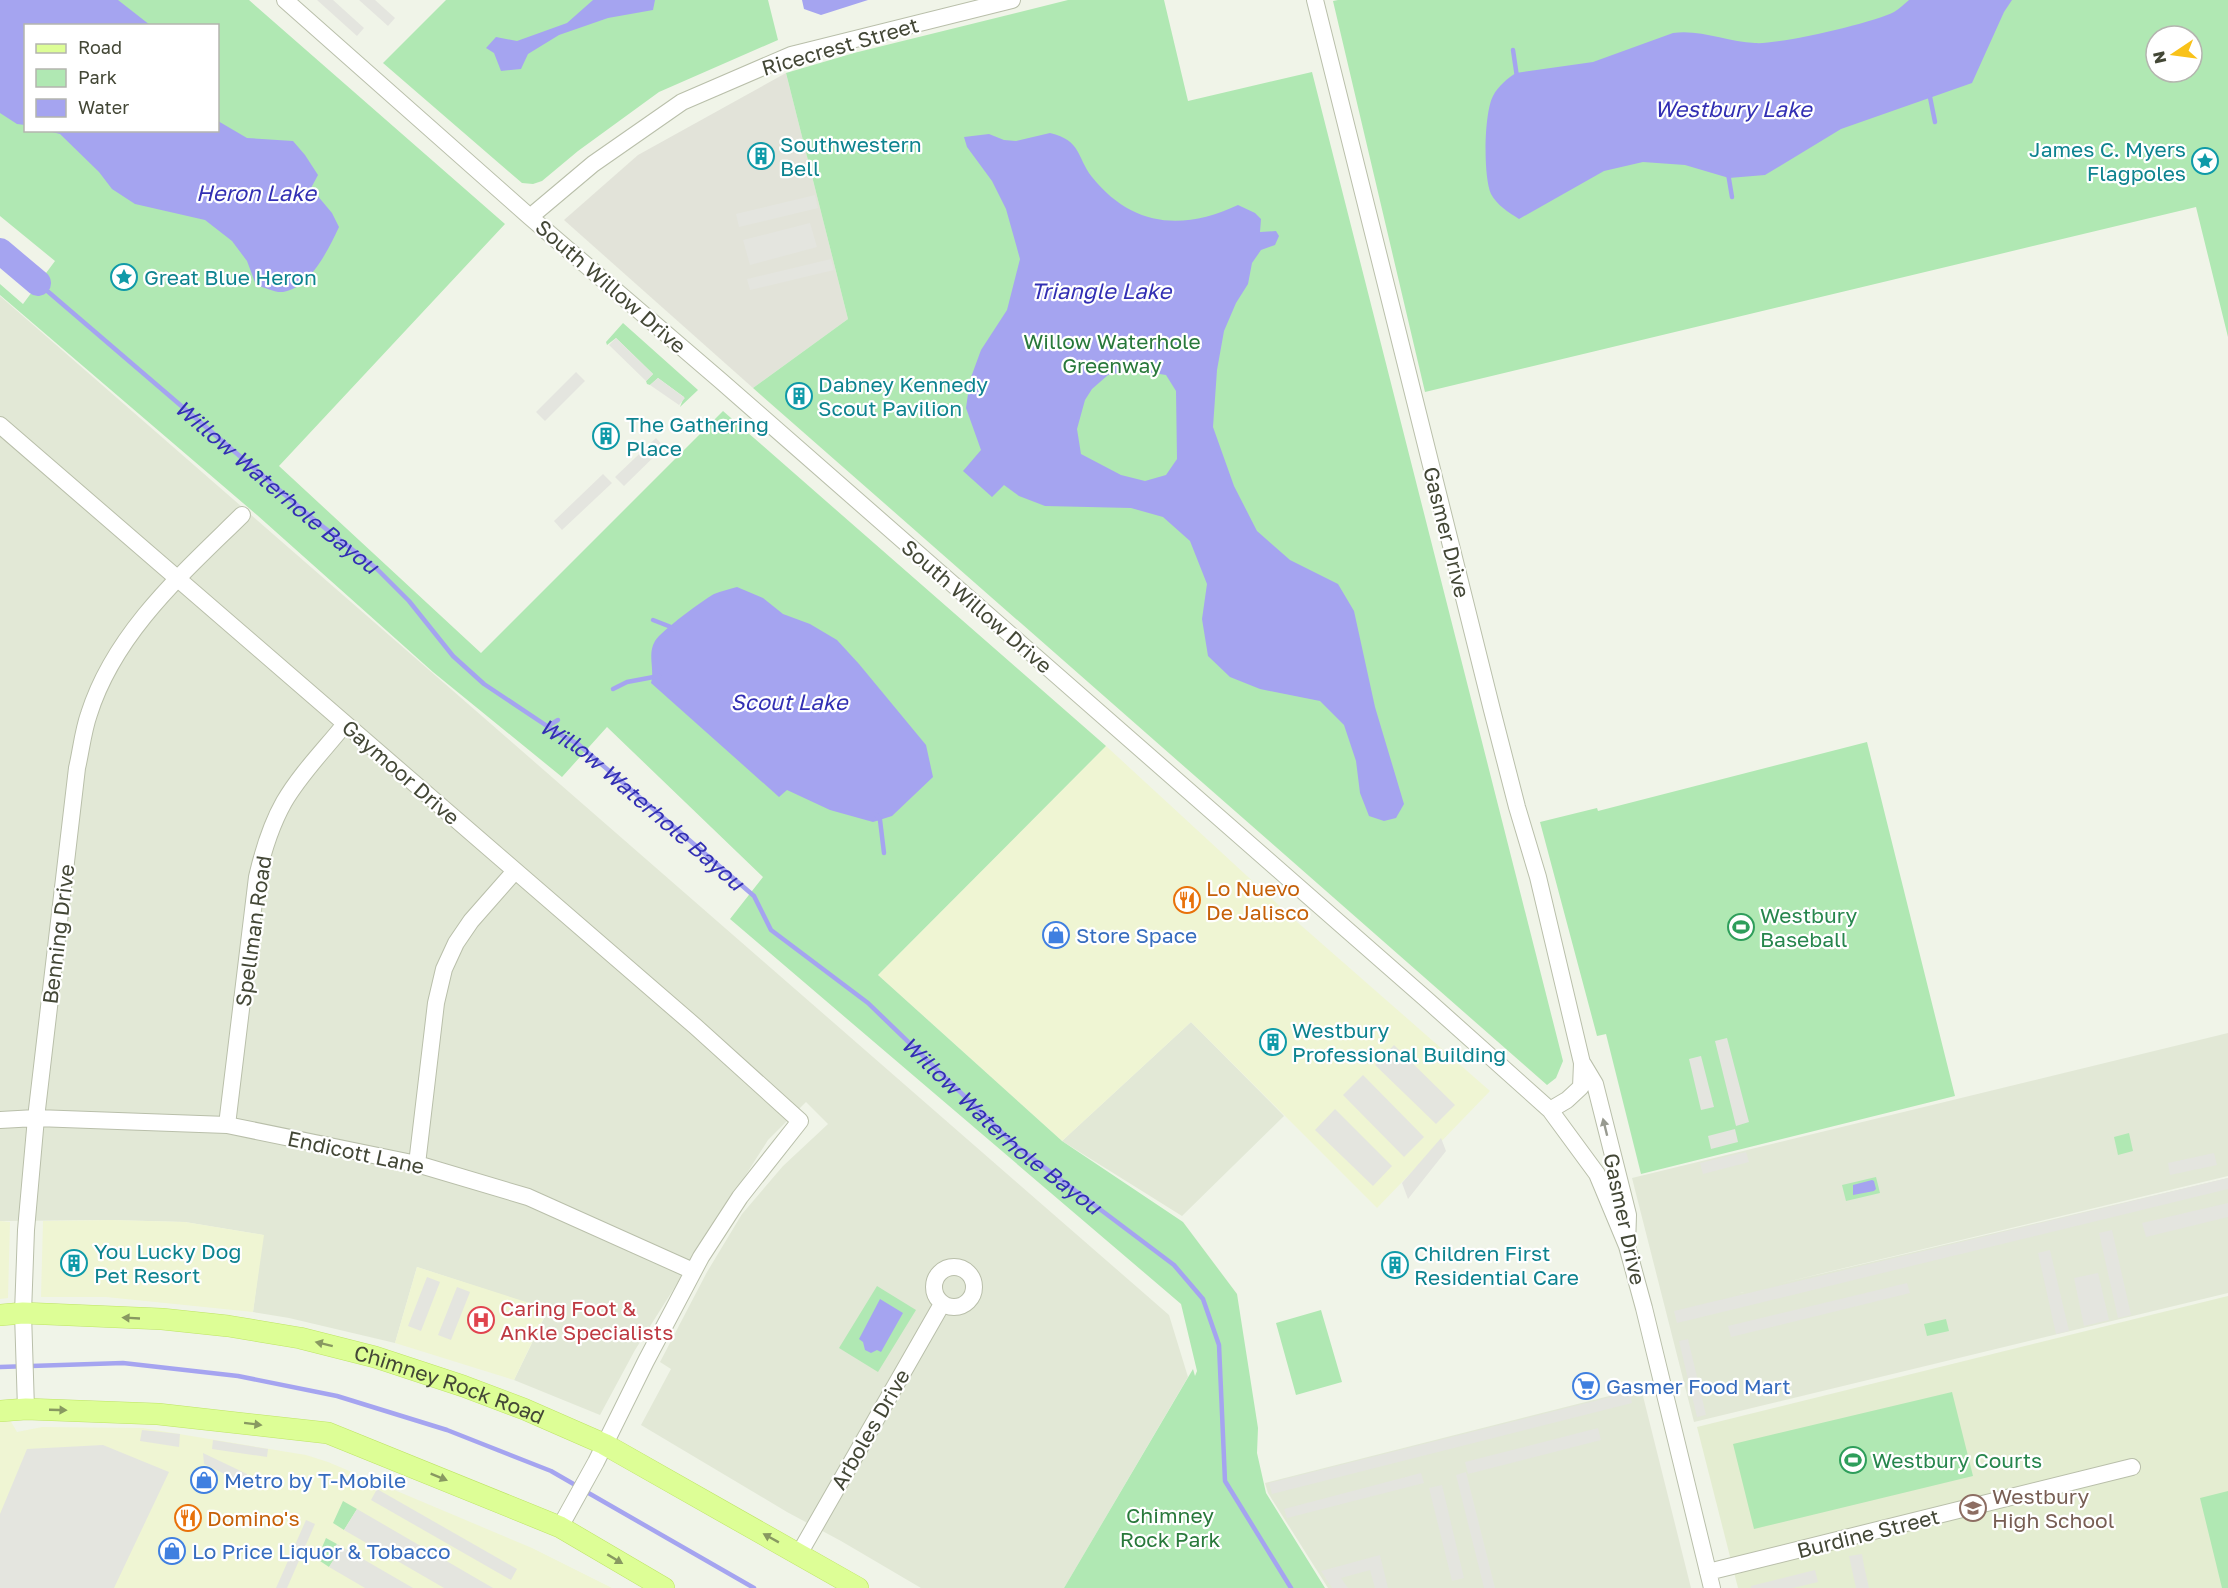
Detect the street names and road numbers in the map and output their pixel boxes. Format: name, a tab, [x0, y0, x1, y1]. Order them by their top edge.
street label: Ricecrest Street	[759, 11, 921, 81]
street label: South Willow Drive	[530, 214, 692, 358]
street label: Gasmer Drive	[1418, 464, 1476, 600]
street label: South Willow Drive	[896, 534, 1058, 678]
street label: Gaymoor Drive	[337, 714, 465, 830]
street label: Spellman Road	[230, 854, 276, 1008]
street label: Benning Drive	[37, 863, 79, 1005]
street label: Endicott Lane	[285, 1125, 427, 1179]
street label: Gasmer Drive	[1598, 1151, 1652, 1287]
street label: Chimney Rock Road	[352, 1339, 549, 1429]
street label: Arboles Drive	[825, 1364, 915, 1494]
street label: Burdine Street	[1794, 1503, 1942, 1563]

